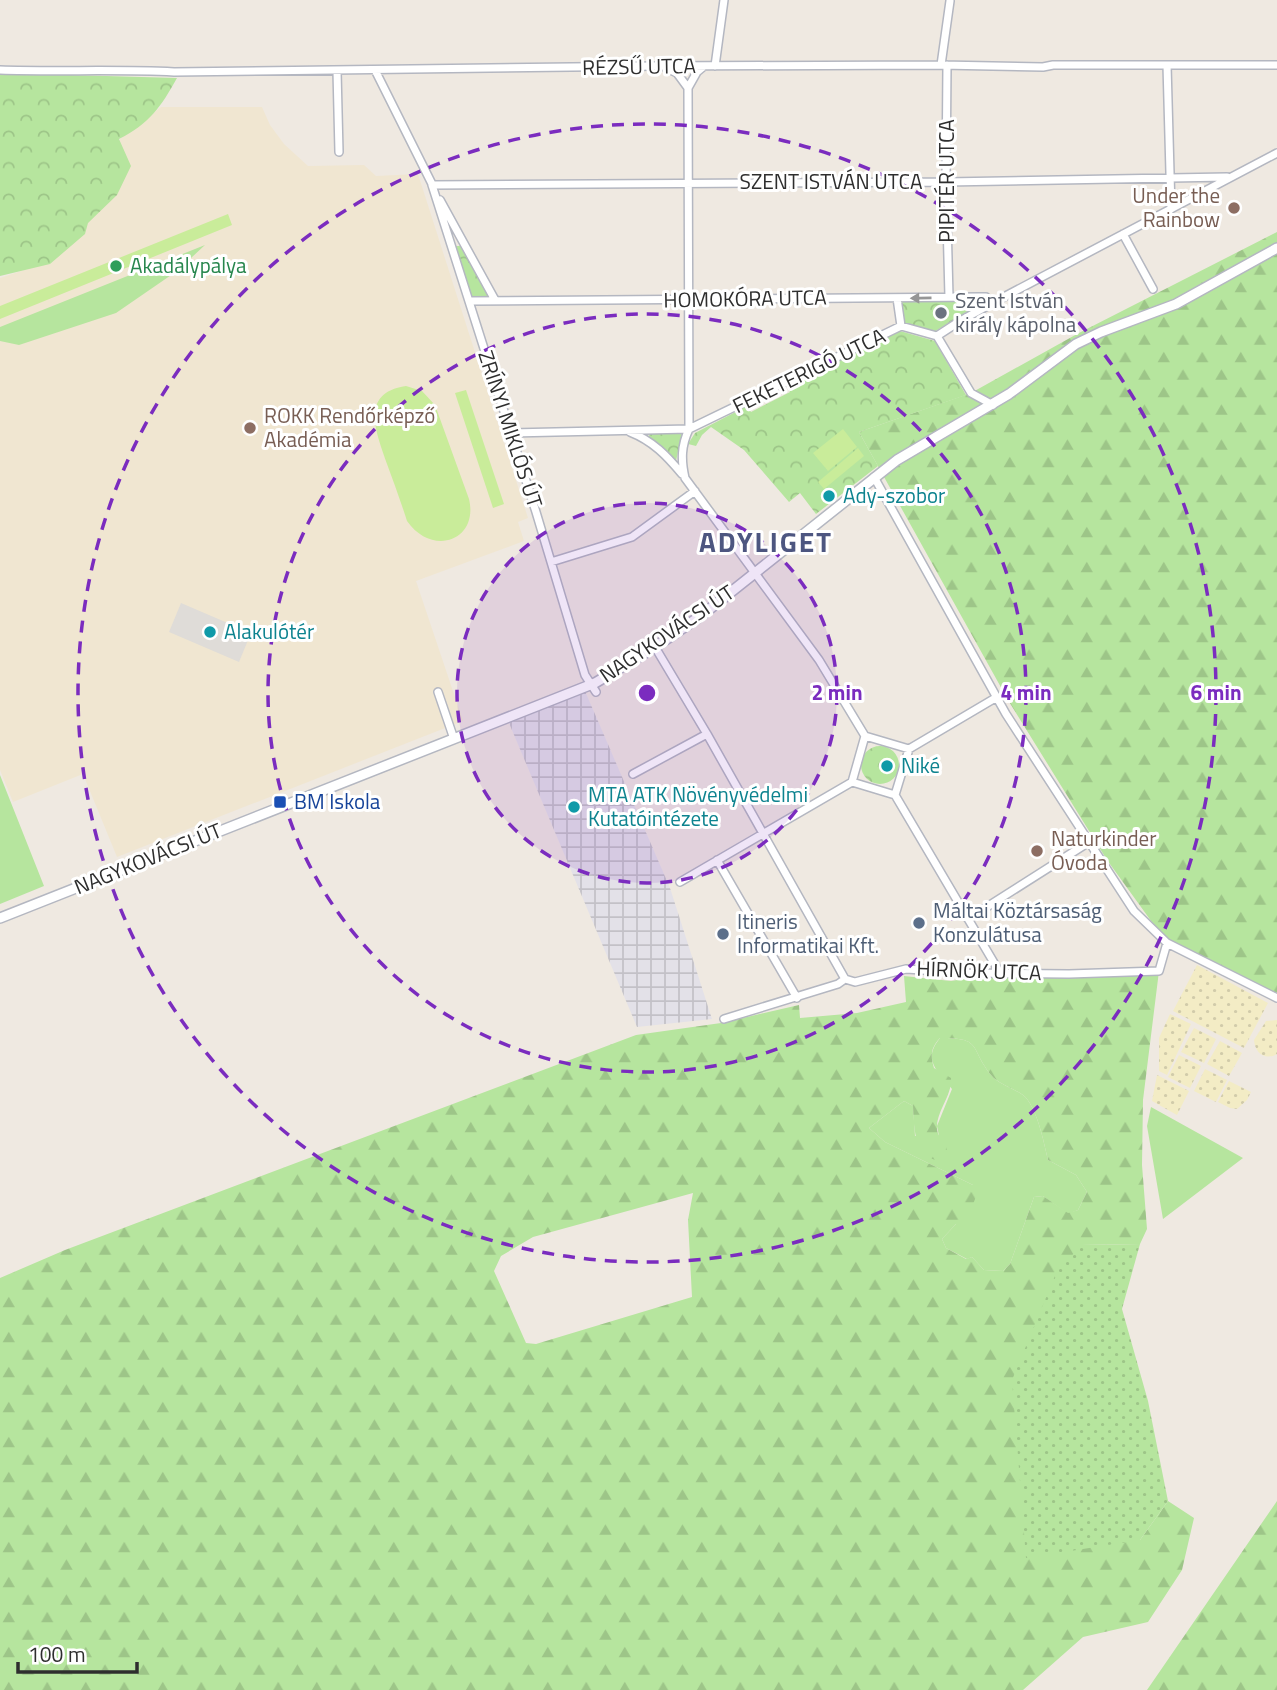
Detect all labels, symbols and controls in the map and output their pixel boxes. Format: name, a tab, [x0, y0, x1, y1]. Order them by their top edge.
street label: RÉZSŰ UTCA	[582, 49, 697, 83]
street label: PIPITÉR UTCA	[930, 119, 962, 243]
street label: SZENT ISTVÁN UTCA	[740, 165, 923, 197]
place label: Under the Rainbow	[1132, 179, 1220, 235]
marker: Under the Rainbow	[1226, 200, 1242, 216]
place label: Akadálypálya	[130, 249, 247, 281]
marker: Akadálypálya	[108, 258, 124, 274]
street label: HOMOKÓRA UTCA	[663, 281, 827, 315]
place label: Szent István király kápolna	[955, 284, 1077, 340]
one-way arrow	[910, 292, 932, 303]
marker: Szent István király kápolna	[933, 305, 949, 321]
street label: FEKETERIGÓ UTCA	[727, 319, 891, 421]
street label: ZRÍNYI MIKLÓS ÚT	[470, 346, 551, 511]
place label: ROKK Rendőrképző Akadémia	[264, 399, 435, 455]
marker: ROKK Rendőrképző Akadémia	[242, 420, 258, 436]
place label: Ady-szobor	[843, 479, 945, 511]
marker: Ady-szobor	[821, 488, 837, 504]
district label: ADYLIGET	[699, 520, 833, 563]
street label: NAGYKOVÁCSI ÚT	[593, 576, 740, 690]
place label: Alakulótér	[224, 615, 314, 647]
marker: Alakulótér	[202, 624, 218, 640]
text: 2 min	[811, 676, 863, 708]
text: 4 min	[1000, 676, 1052, 708]
text: 6 min	[1190, 676, 1242, 708]
centre of rings	[635, 681, 659, 705]
place label: Niké	[901, 749, 940, 781]
marker: Niké	[879, 758, 895, 774]
place label: MTA ATK Növényvédelmi Kutatóintézete	[588, 778, 808, 834]
place label: BM Iskola	[294, 785, 381, 817]
marker: BM Iskola	[272, 794, 288, 810]
marker: MTA ATK Növényvédelmi Kutatóintézete	[566, 799, 582, 815]
street label: NAGYKOVÁCSI ÚT	[69, 814, 226, 902]
place label: Naturkinder Óvoda	[1051, 822, 1156, 878]
marker: Naturkinder Óvoda	[1029, 843, 1045, 859]
place label: Máltai Köztársaság Konzulátusa	[933, 894, 1102, 950]
place label: Itineris Informatikai Kft.	[737, 905, 879, 961]
marker: Máltai Köztársaság Konzulátusa	[911, 915, 927, 931]
marker: Itineris Informatikai Kft.	[715, 926, 731, 942]
street label: HÍRNÖK UTCA	[916, 952, 1043, 988]
scale bar	[18, 1630, 136, 1674]
text: 100 m	[28, 1638, 85, 1670]

